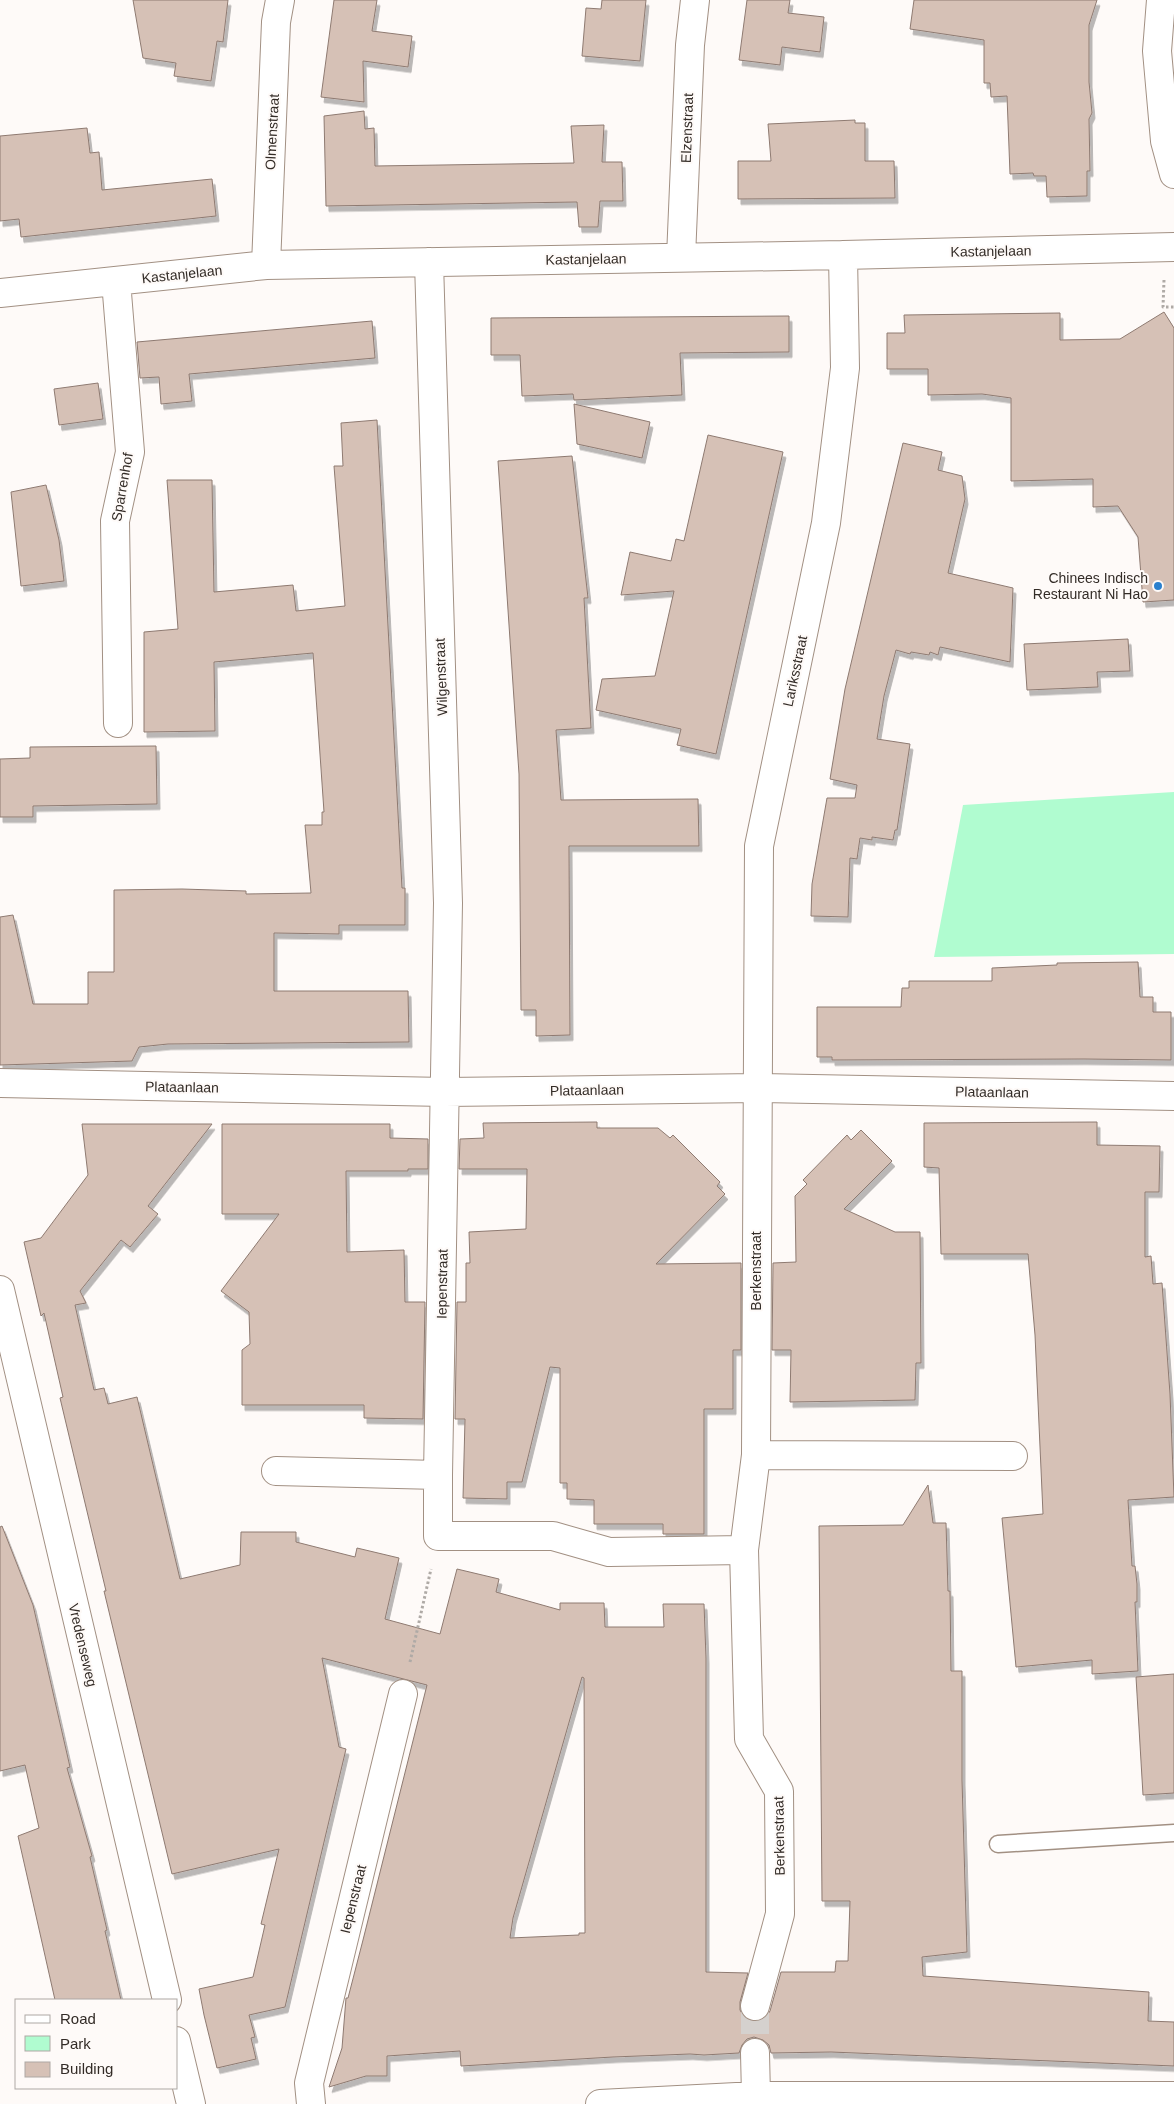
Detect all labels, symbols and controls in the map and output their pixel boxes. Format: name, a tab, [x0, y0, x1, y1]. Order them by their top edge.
street label: Olmenstraat	[262, 93, 282, 170]
street label: Elzenstraat	[678, 93, 696, 163]
street label: Kastanjelaan	[950, 242, 1032, 260]
street label: Kastanjelaan	[545, 250, 627, 268]
street label: Kastanjelaan	[141, 262, 223, 286]
street label: Sparrenhof	[108, 451, 136, 523]
place label: Chinees Indisch Restaurant Ni Hao	[1033, 570, 1148, 602]
marker: Chinees Indisch Restaurant Ni Hao	[1152, 580, 1164, 592]
street label: Lariksstraat	[780, 634, 810, 708]
street label: Wilgenstraat	[432, 638, 450, 716]
street label: Plataanlaan	[145, 1078, 219, 1096]
street label: Plataanlaan	[550, 1081, 624, 1099]
street label: Plataanlaan	[955, 1083, 1029, 1101]
street label: Berkenstraat	[748, 1231, 764, 1311]
street label: Iepenstraat	[433, 1249, 451, 1319]
street label: Vredenseweg	[66, 1602, 100, 1688]
street label: Berkenstraat	[770, 1796, 788, 1876]
street label: Iepenstraat	[337, 1863, 369, 1935]
legend	[15, 1999, 178, 2089]
text: Road	[60, 2010, 96, 2027]
text: Park	[60, 2035, 91, 2052]
text: Building	[60, 2060, 113, 2077]

